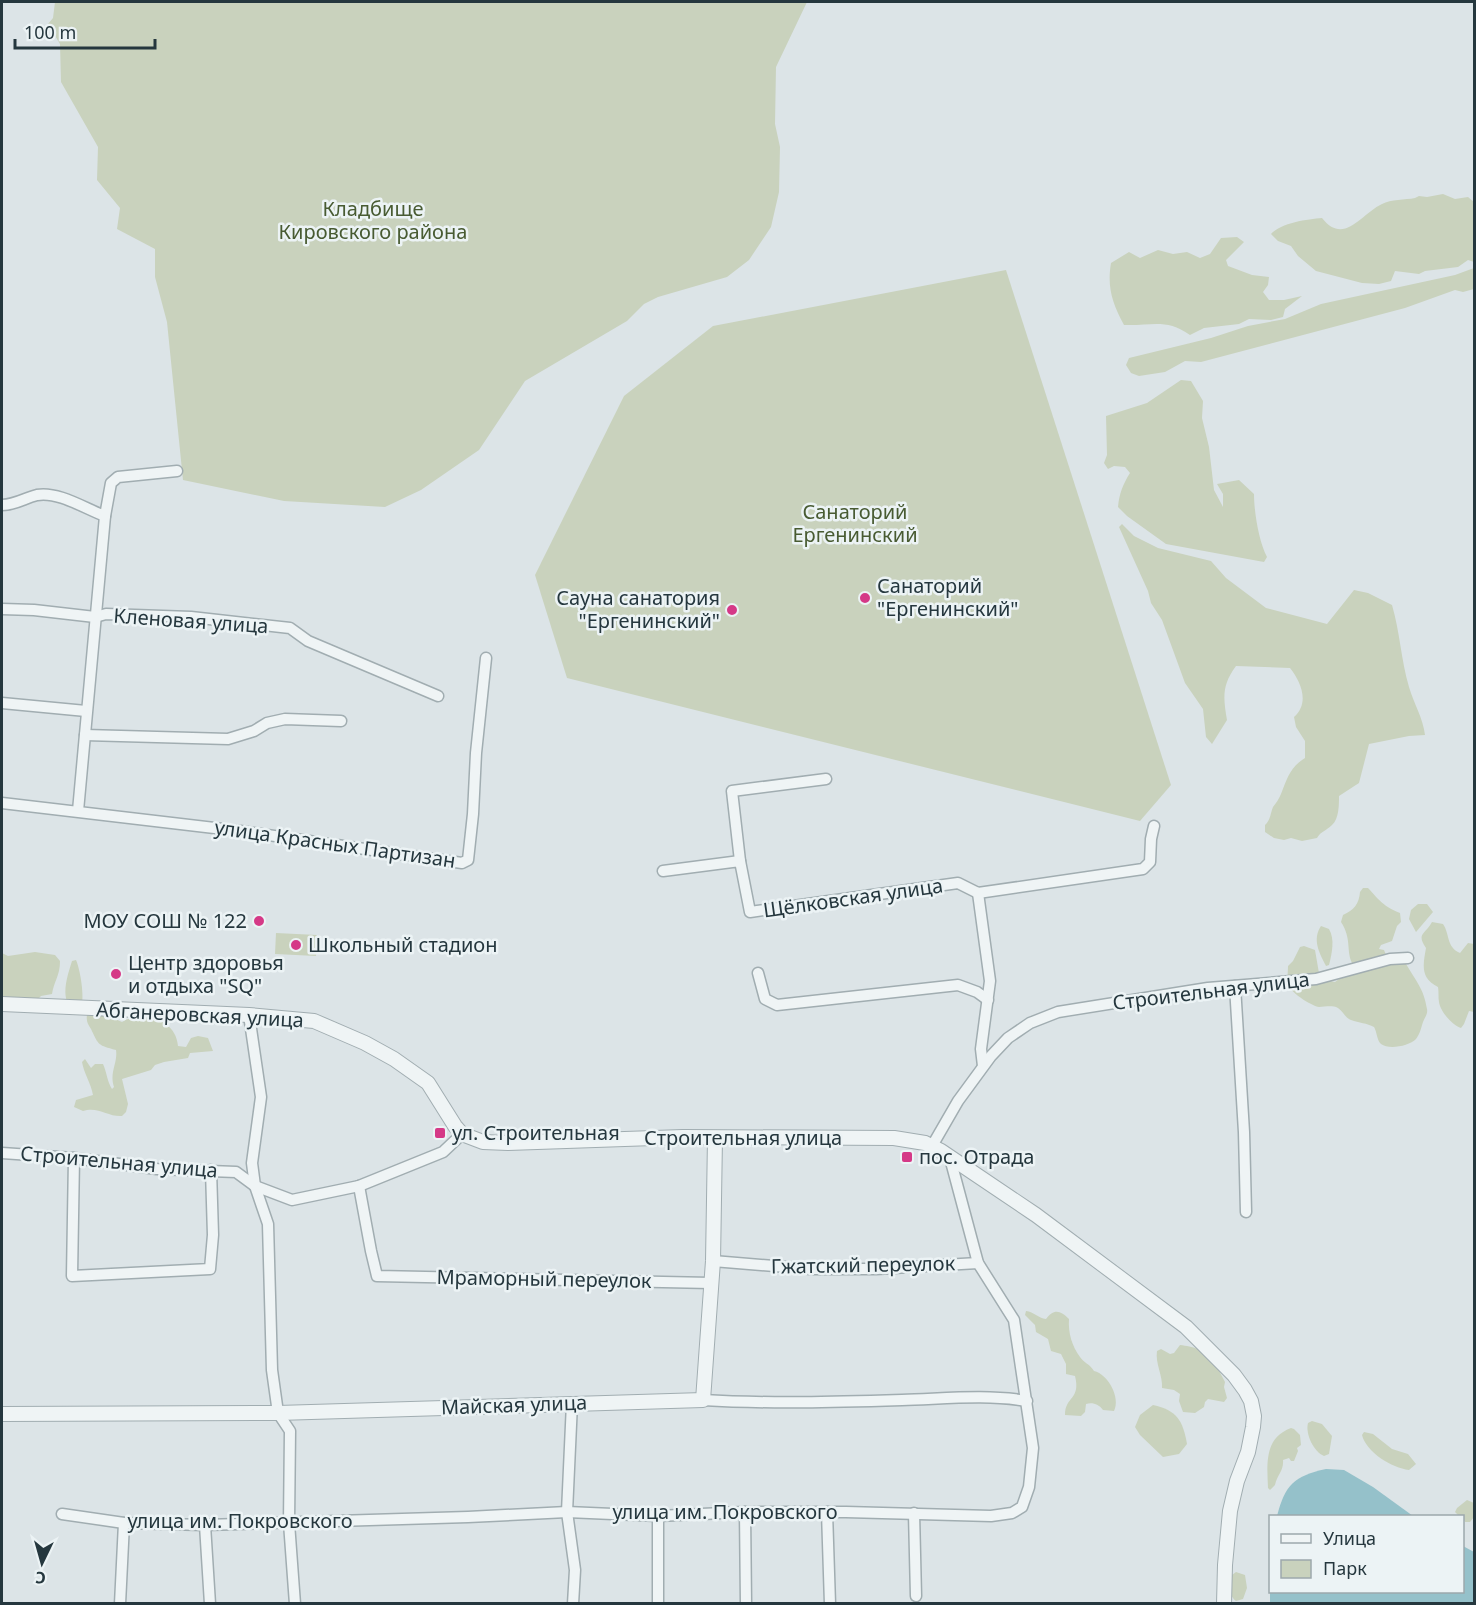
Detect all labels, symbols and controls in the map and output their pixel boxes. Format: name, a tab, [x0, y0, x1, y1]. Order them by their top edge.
scale bar	[15, 12, 154, 50]
text: 100 m	[24, 20, 76, 44]
park label: Кладбище Кировского района	[279, 195, 467, 245]
park label: Санаторий Ергенинский	[792, 498, 918, 548]
place label: Санаторий "Ергенинский"	[877, 572, 1018, 622]
place label: Сауна санатория "Ергенинский"	[556, 584, 720, 634]
marker: Санаторий "Ергенинский"	[858, 591, 872, 605]
street label: Кленовая улица	[113, 602, 269, 639]
marker: Сауна санатория "Ергенинский"	[725, 603, 739, 617]
street label: улица Красных Партизан	[213, 813, 457, 874]
street label: Щёлковская улица	[761, 872, 945, 923]
place label: МОУ СОШ № 122	[83, 907, 247, 934]
marker: МОУ СОШ № 122	[252, 914, 266, 928]
place label: Школьный стадион	[308, 931, 498, 958]
marker: Школьный стадион	[289, 938, 303, 952]
place label: Центр здоровья и отдыха "SQ"	[128, 949, 284, 999]
street label: Строительная улица	[1111, 965, 1311, 1016]
marker: Центр здоровья и отдыха "SQ"	[109, 967, 123, 981]
street label: Абганеровская улица	[96, 996, 305, 1033]
place label: ул. Строительная	[452, 1119, 620, 1146]
street label: Строительная улица	[644, 1124, 842, 1151]
marker: ул. Строительная	[433, 1126, 447, 1140]
street label: Строительная улица	[19, 1139, 219, 1184]
place label: пос. Отрада	[919, 1143, 1034, 1170]
marker: пос. Отрада	[900, 1150, 914, 1164]
street label: Гжатский переулок	[771, 1249, 956, 1280]
street label: Мраморный переулок	[436, 1263, 652, 1294]
street label: Майская улица	[440, 1388, 588, 1421]
street label: улица им. Покровского	[612, 1498, 838, 1525]
street label: улица им. Покровского	[127, 1507, 353, 1534]
legend	[1269, 1515, 1464, 1593]
text: Улица	[1323, 1526, 1376, 1550]
north arrow	[12, 1533, 72, 1593]
text: Парк	[1323, 1556, 1367, 1580]
text: С	[35, 1567, 47, 1589]

